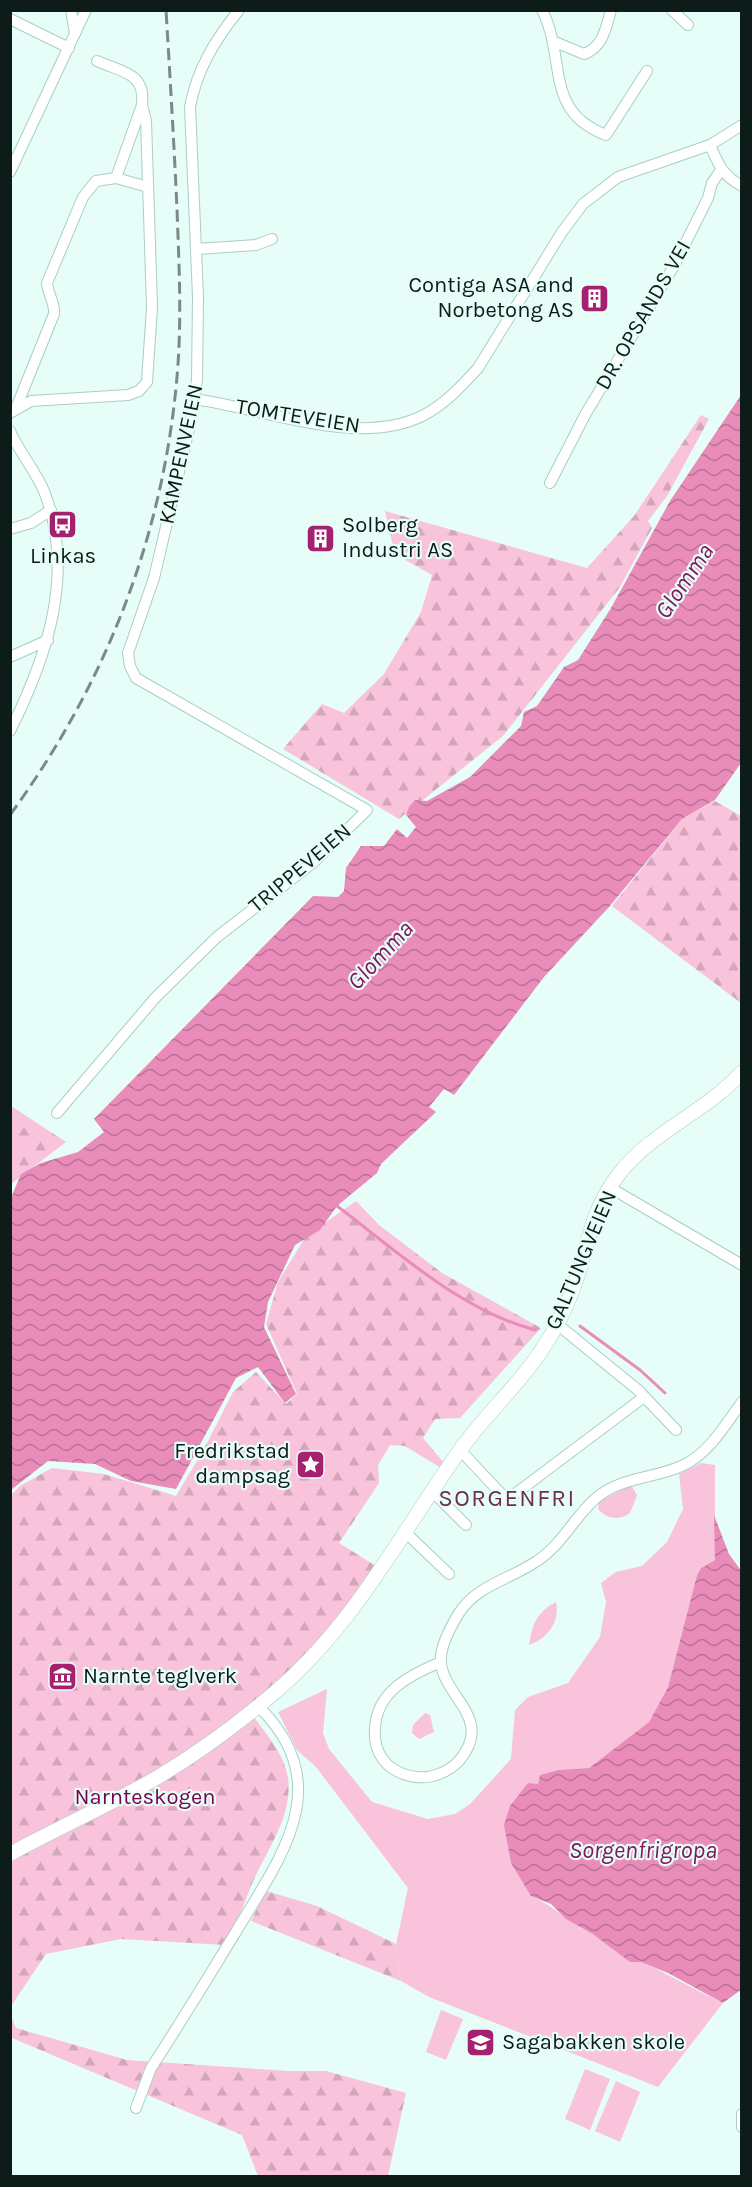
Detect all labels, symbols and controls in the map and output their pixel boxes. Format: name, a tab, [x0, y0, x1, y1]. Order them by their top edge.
street label: DR. OPSANDS VEI	[590, 236, 696, 394]
place label: Contiga ASA and Norbetong AS	[408, 272, 574, 323]
building icon: Contiga ASA and Norbetong AS	[579, 282, 611, 314]
street label: KAMPENVEIEN	[153, 382, 209, 526]
street label: TOMTEVEIEN	[234, 393, 362, 439]
bus stop icon: Linkas	[47, 508, 79, 540]
place label: Solberg Industri AS	[342, 512, 453, 563]
building icon: Solberg Industri AS	[305, 522, 337, 554]
water label: Glomma	[649, 538, 719, 624]
place label: Linkas	[30, 543, 96, 569]
street label: TRIPPEVEIEN	[244, 818, 356, 918]
water label: Glomma	[341, 915, 419, 995]
street label: GALTUNGVEIEN	[540, 1186, 622, 1334]
place label: Fredrikstad dampsag	[174, 1438, 291, 1489]
place icon: Fredrikstad dampsag	[295, 1448, 327, 1480]
district label: SORGENFRI	[438, 1484, 576, 1512]
museum icon: Narnte teglverk	[46, 1660, 78, 1692]
place label: Narnte teglverk	[83, 1663, 237, 1689]
park label: Narnteskogen	[75, 1784, 215, 1810]
water label: Sorgenfrigropa	[569, 1836, 717, 1864]
school or university icon: Sagabakken skole	[465, 2026, 497, 2058]
place label: Sagabakken skole	[502, 2029, 685, 2055]

